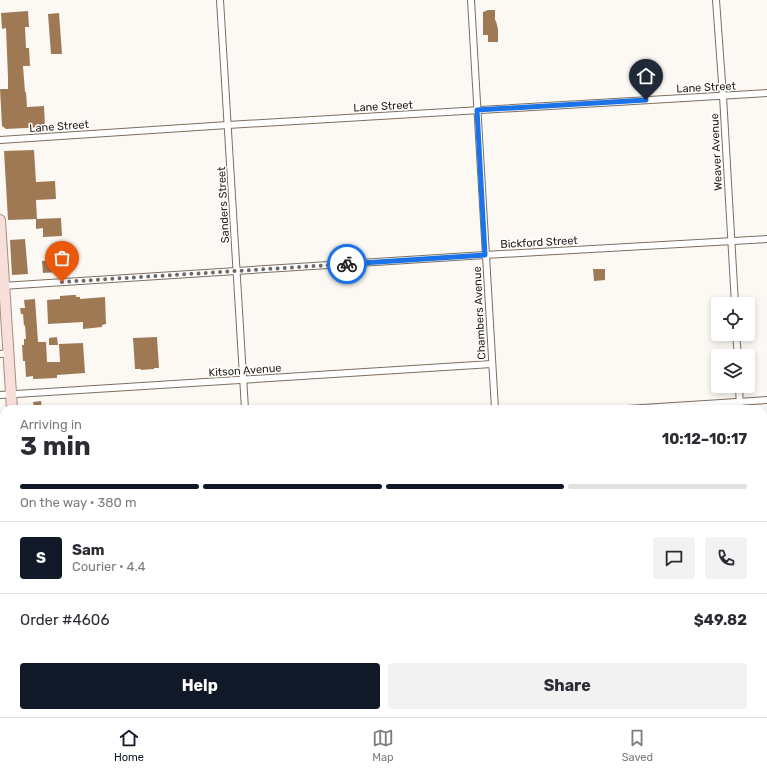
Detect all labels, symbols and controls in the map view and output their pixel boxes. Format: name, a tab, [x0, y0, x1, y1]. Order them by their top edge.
pin	[629, 59, 663, 100]
icon: home	[635, 65, 657, 87]
street label: Lane Street	[676, 79, 737, 96]
street label: Lane Street	[353, 98, 414, 115]
street label: Weaver Avenue	[708, 113, 725, 191]
street label: Lane Street	[29, 118, 90, 135]
street label: Sanders Street	[215, 166, 232, 244]
street label: Bickford Street	[500, 234, 579, 251]
pin	[45, 241, 79, 282]
courier	[327, 244, 367, 284]
icon: bag	[51, 247, 73, 269]
icon: bike	[336, 253, 358, 275]
street label: Chambers Avenue	[471, 266, 488, 360]
map controls	[711, 297, 755, 393]
button: locate	[711, 297, 755, 341]
button: layers	[711, 349, 755, 393]
street label: Kitson Avenue	[208, 361, 282, 380]
text: Arriving in	[20, 417, 82, 432]
text: 10:12–10:17	[662, 430, 747, 448]
text: 3 min	[20, 431, 91, 462]
text: On the way · 380 m	[20, 495, 137, 510]
button: chat	[653, 537, 695, 579]
button: phone	[705, 537, 747, 579]
text: Sam	[72, 541, 105, 559]
text: S	[36, 549, 46, 567]
text: Courier · 4.4	[72, 559, 146, 574]
text: Order #4606	[20, 611, 109, 629]
text: $49.82	[694, 611, 747, 629]
button: Help	[20, 663, 380, 709]
button: Share	[388, 663, 747, 709]
tab: Home	[114, 727, 144, 764]
tab: Map	[372, 727, 394, 764]
tab: Saved	[622, 727, 653, 764]

